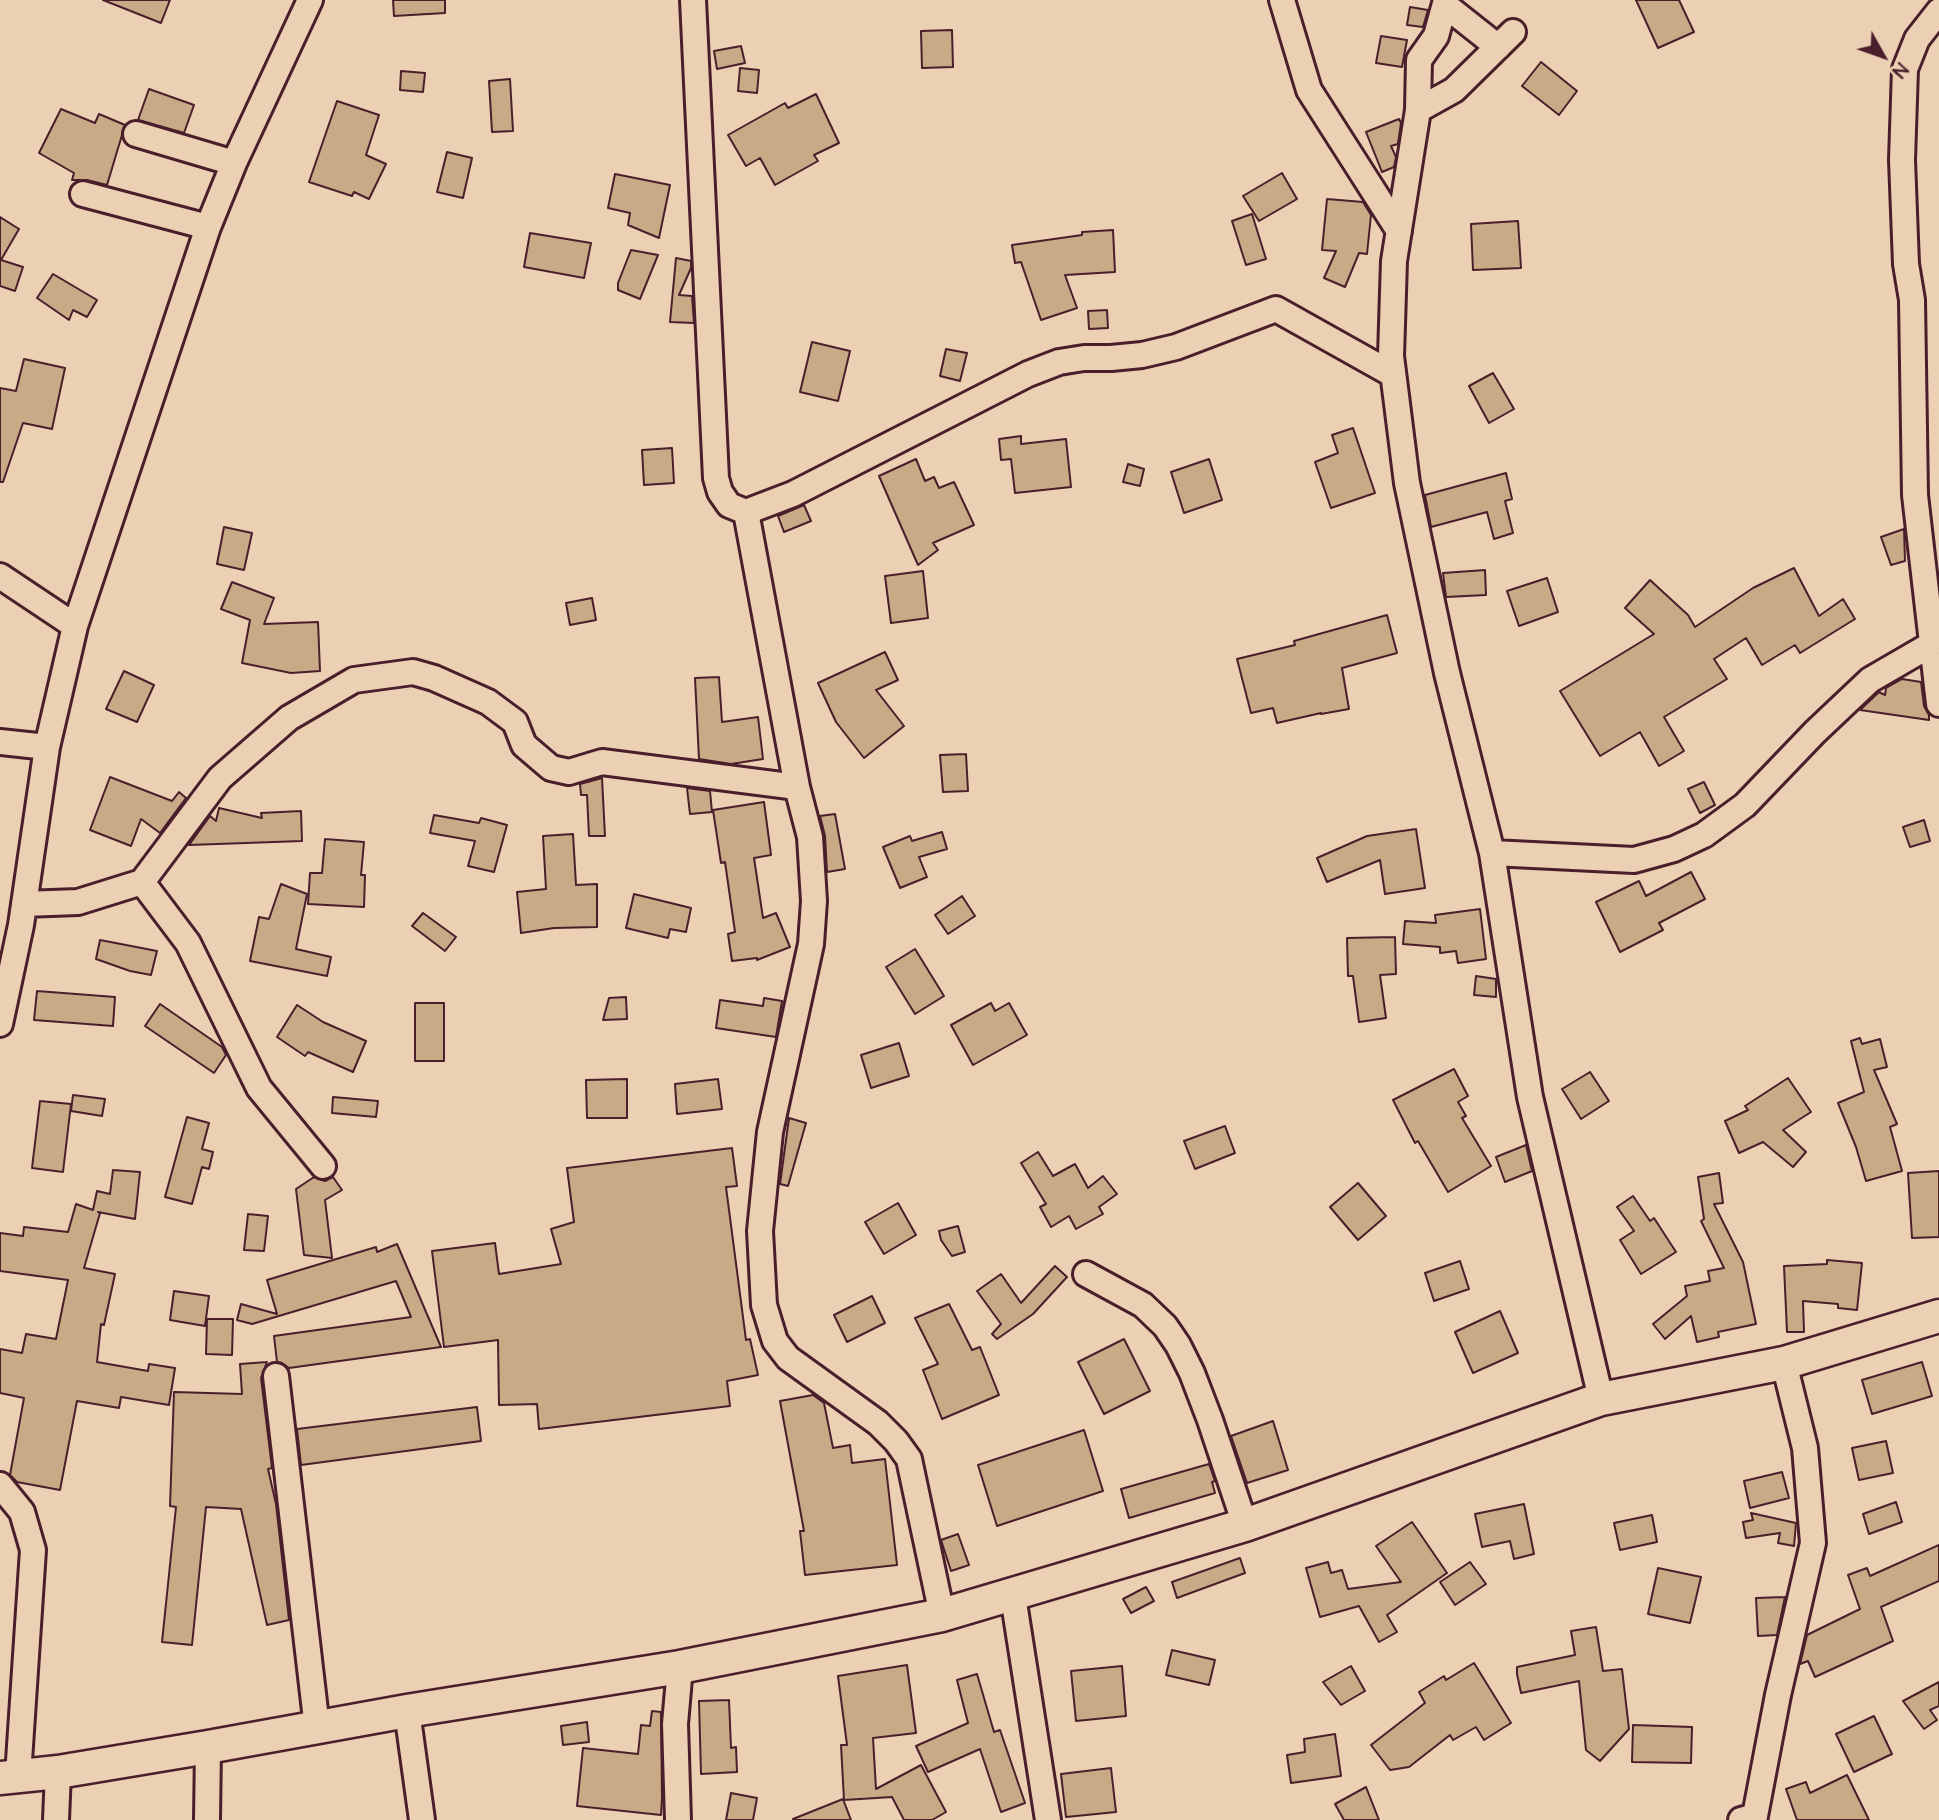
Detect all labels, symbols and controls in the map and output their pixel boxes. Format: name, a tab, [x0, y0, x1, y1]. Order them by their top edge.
north arrow	[1848, 21, 1918, 91]
text: N	[1885, 57, 1914, 83]

